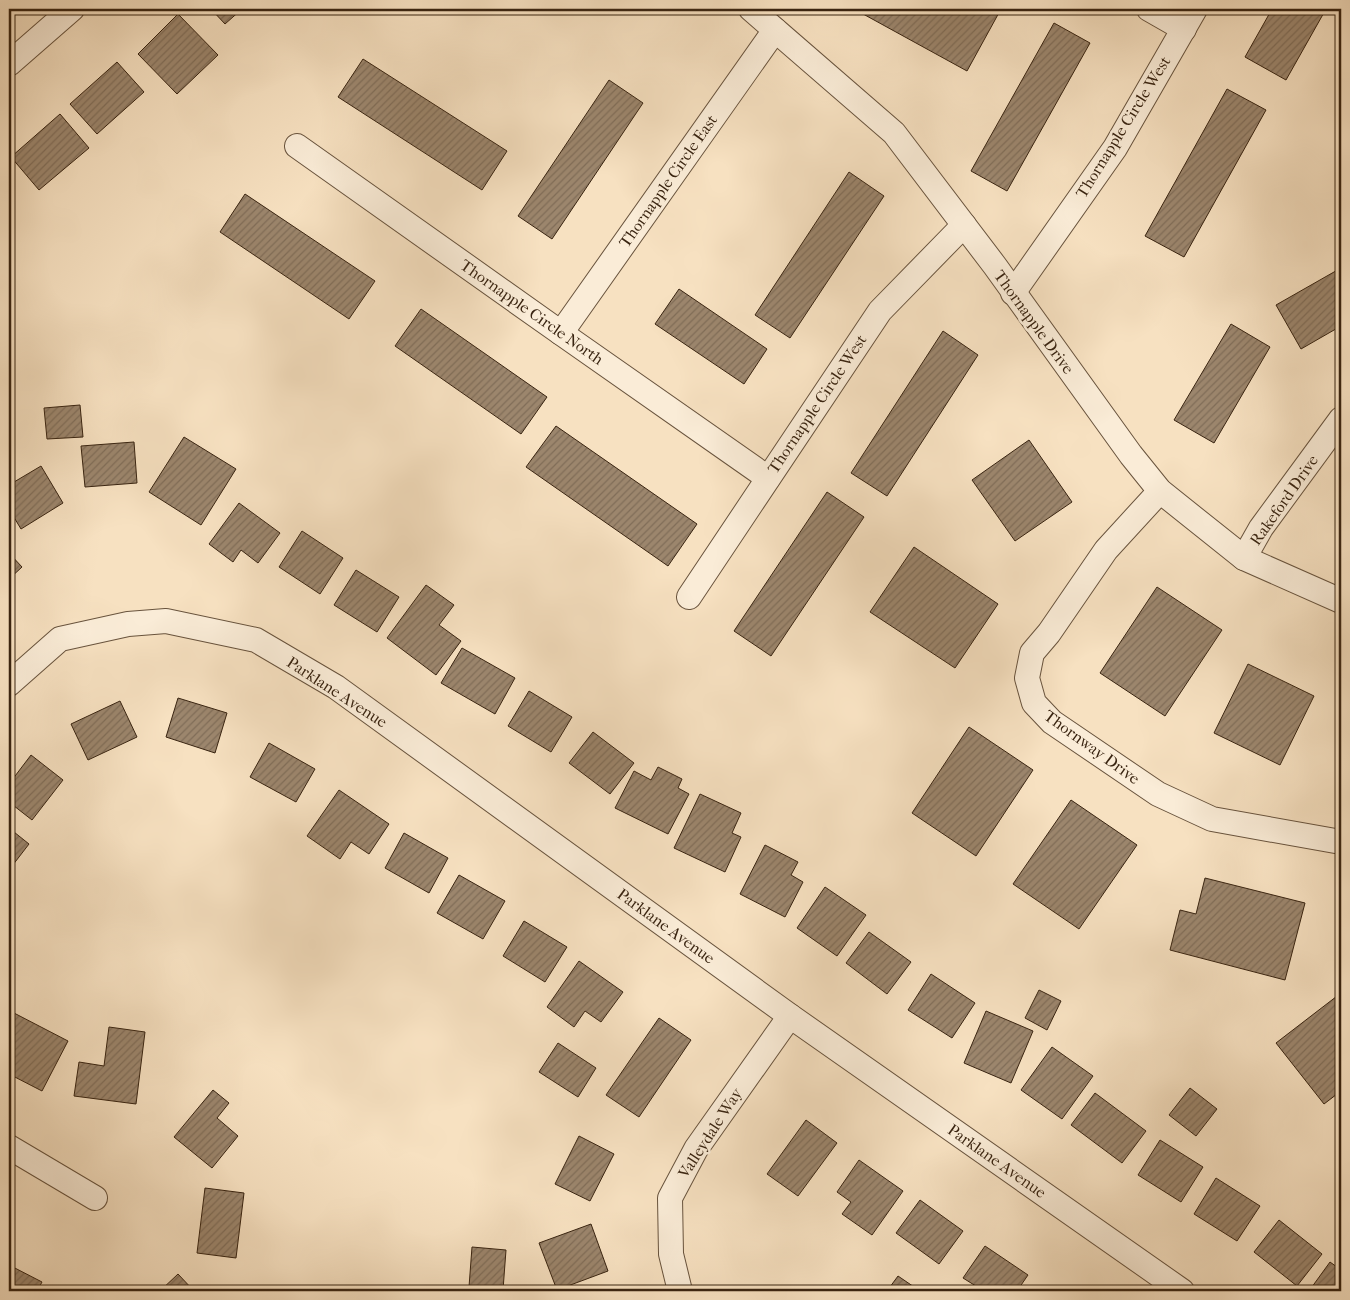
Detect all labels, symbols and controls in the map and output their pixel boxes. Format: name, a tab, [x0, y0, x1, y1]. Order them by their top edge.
street label: Thornapple Circle West	[1072, 52, 1174, 201]
street label: Thornapple Circle East	[615, 111, 721, 251]
street label: Thornapple Circle North	[457, 255, 607, 369]
street label: Thornapple Drive	[990, 266, 1078, 378]
street label: Thornapple Circle West	[763, 331, 871, 477]
street label: Rakeford Drive	[1246, 451, 1322, 549]
street label: Parklane Avenue	[283, 652, 391, 732]
street label: Thornway Drive	[1040, 706, 1144, 788]
street label: Parklane Avenue	[614, 884, 719, 968]
street label: Valleydale Way	[673, 1084, 746, 1182]
street label: Parklane Avenue	[944, 1120, 1050, 1202]

